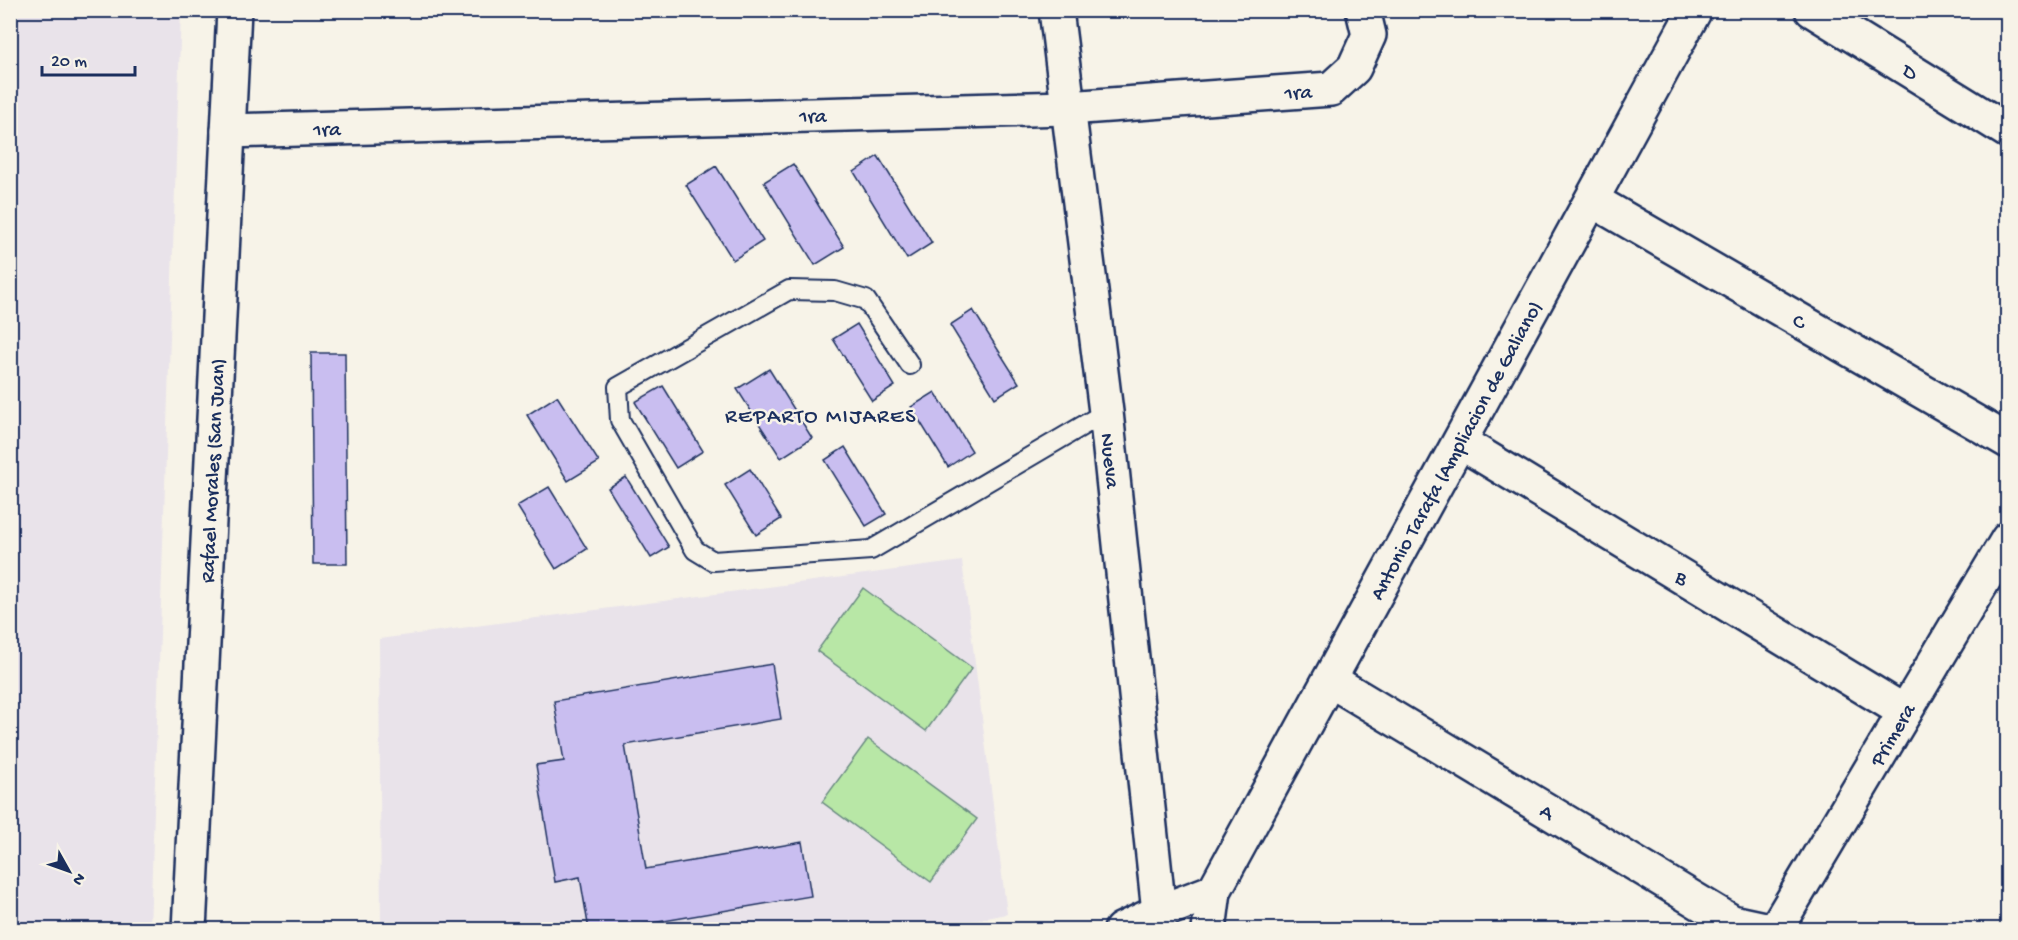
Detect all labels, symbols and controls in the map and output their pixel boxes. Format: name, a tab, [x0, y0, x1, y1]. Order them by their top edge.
scale bar	[42, 39, 135, 77]
text: 20 m	[51, 52, 87, 73]
street label: D	[1895, 59, 1922, 88]
street label: 1ra	[1283, 81, 1314, 108]
street label: 1ra	[798, 106, 828, 131]
street label: 1ra	[312, 119, 343, 145]
street label: Antonio Tarafa (Ampliacion de Galiano)	[1366, 298, 1550, 605]
street label: C	[1787, 310, 1811, 338]
street label: Rafael Morales (San Juan)	[197, 358, 233, 584]
district label: REPARTO MIJARES	[725, 405, 917, 431]
street label: Nueva	[1092, 432, 1123, 491]
street label: B	[1669, 566, 1693, 594]
street label: Primera	[1866, 699, 1924, 773]
street label: A	[1534, 800, 1559, 829]
north arrow	[39, 841, 99, 901]
text: N	[67, 868, 88, 889]

